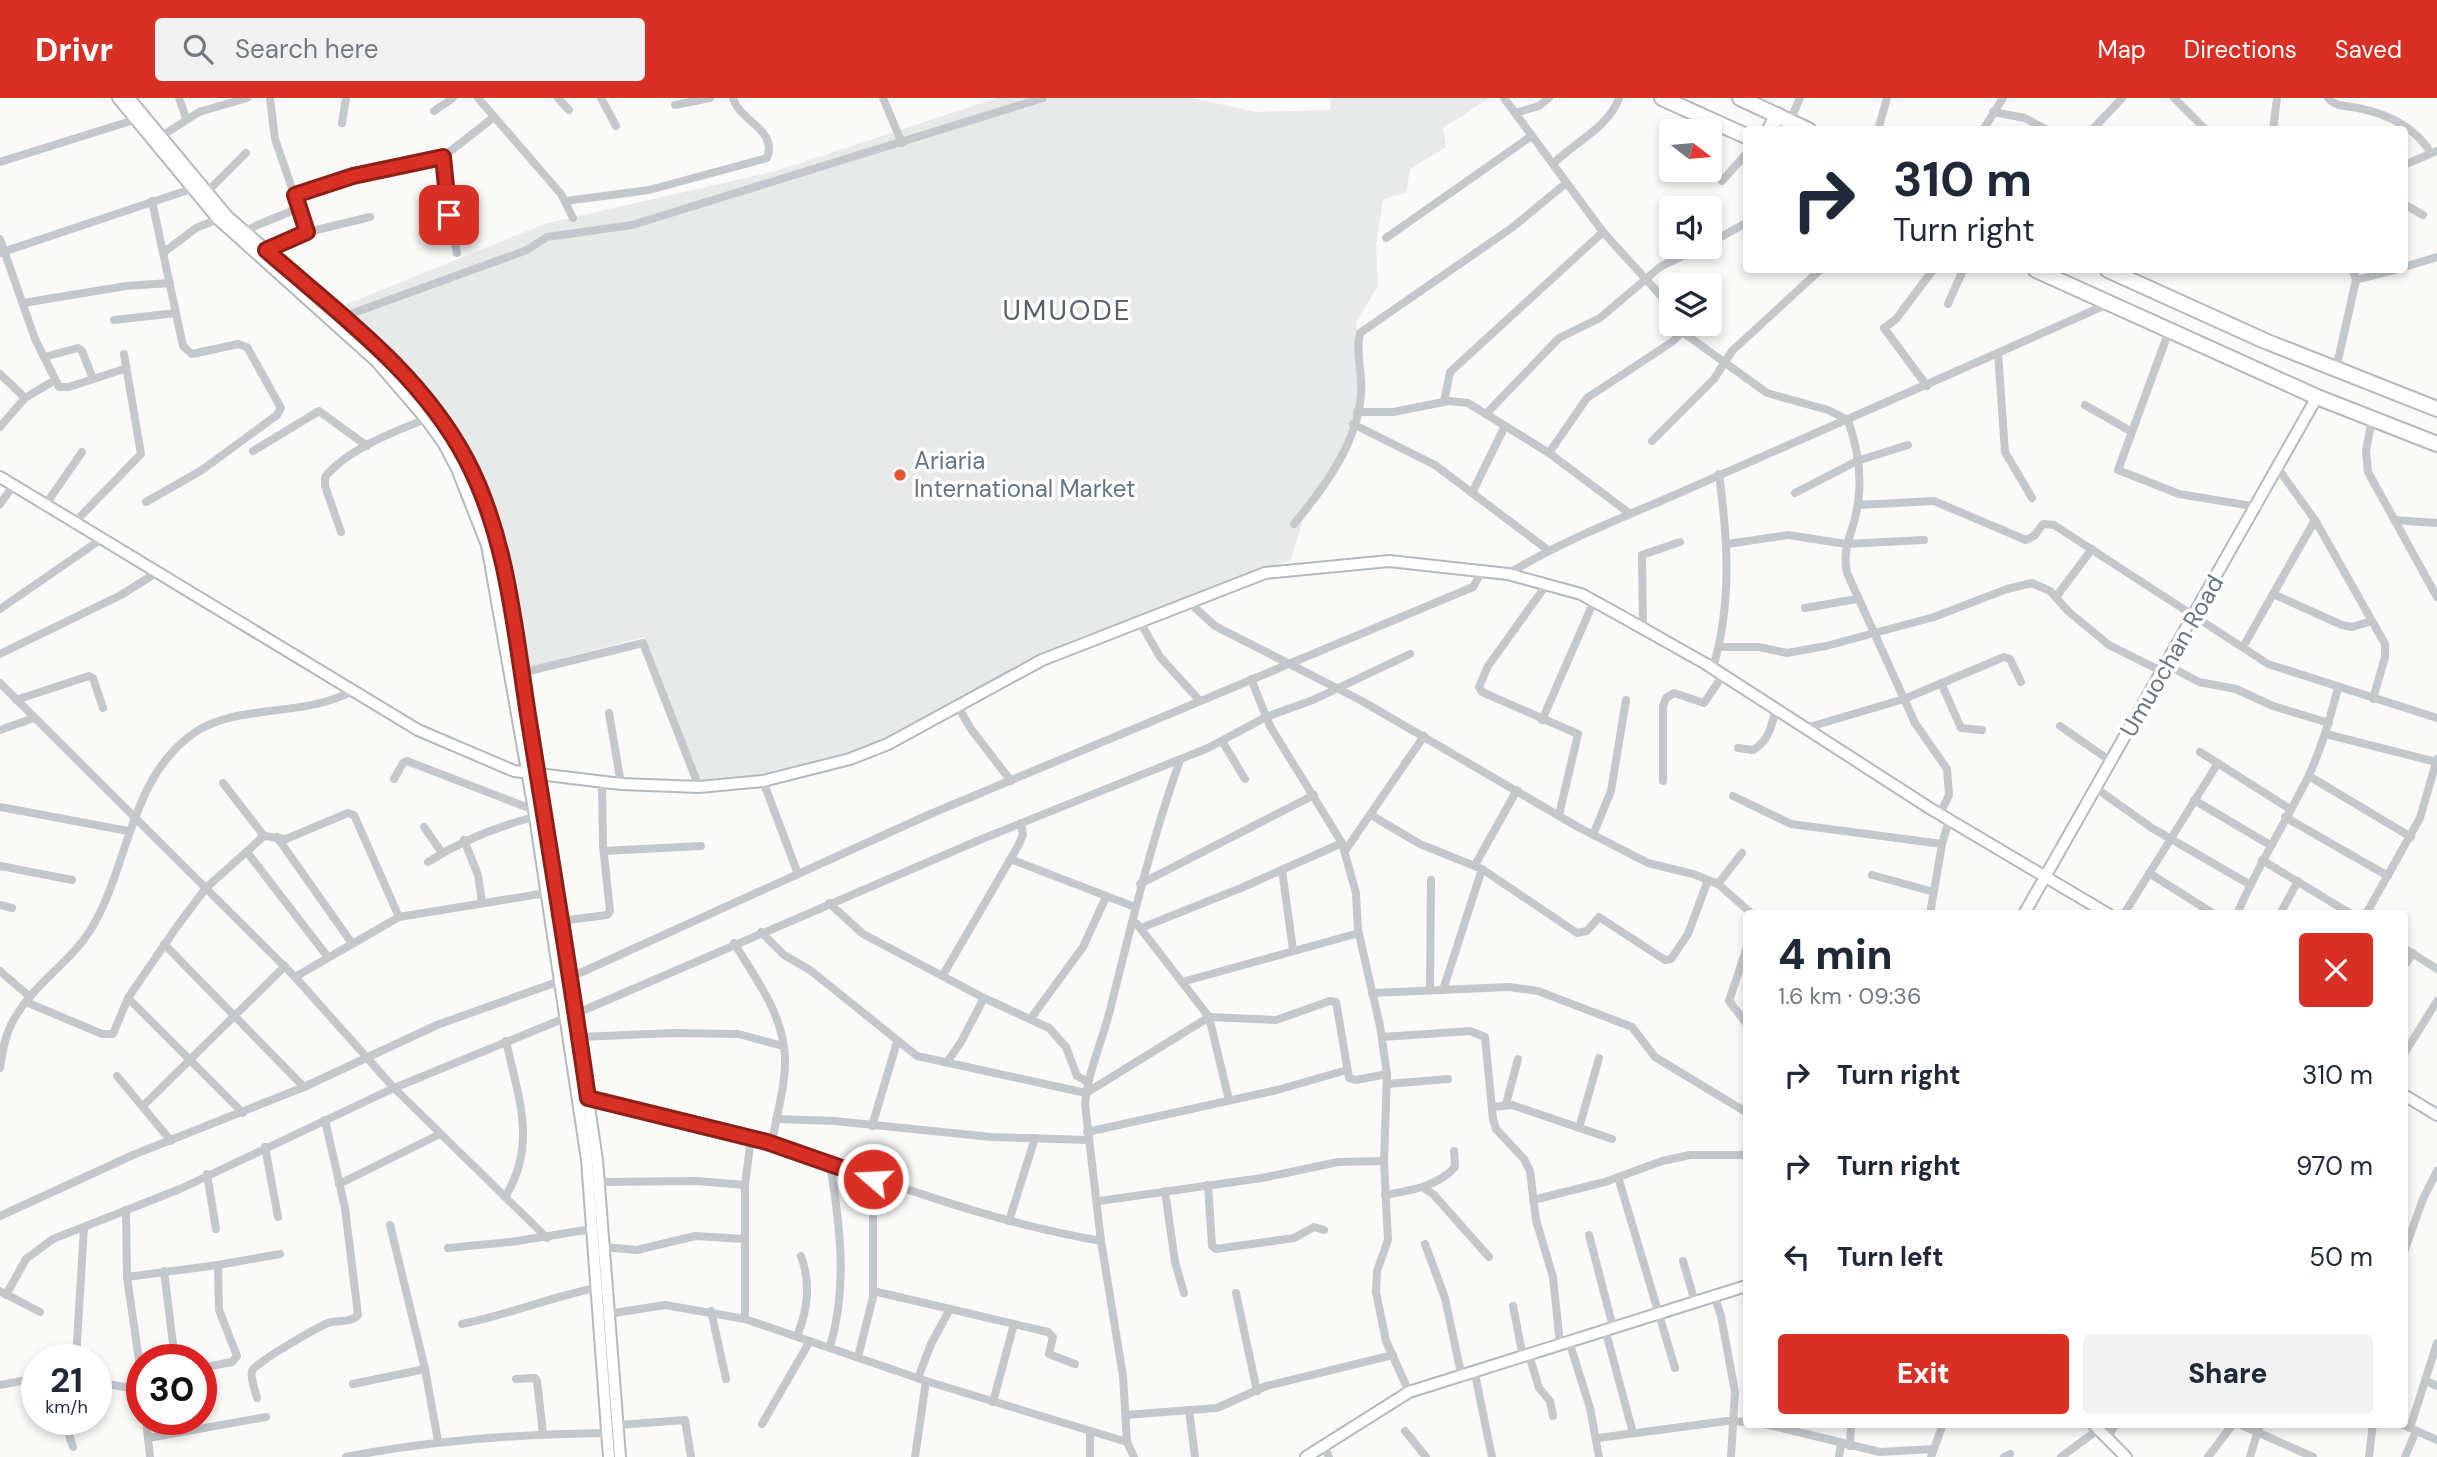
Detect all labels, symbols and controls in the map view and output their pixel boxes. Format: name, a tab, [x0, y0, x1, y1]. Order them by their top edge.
search box	[155, 18, 645, 81]
text: Drivr	[35, 28, 113, 71]
icon: search	[179, 30, 217, 68]
text: Search here	[235, 32, 378, 66]
text: Map	[2098, 34, 2146, 65]
text: Directions	[2184, 34, 2297, 65]
text: Saved	[2335, 34, 2402, 65]
north arrow	[1659, 119, 1722, 182]
map controls	[1659, 119, 1722, 336]
text: 310 m	[1893, 147, 2032, 211]
icon: right	[1778, 154, 1869, 245]
pin	[419, 185, 479, 245]
icon: arrive	[430, 196, 468, 234]
button: sound	[1659, 196, 1722, 259]
text: Turn right	[1893, 209, 2035, 251]
button: layers	[1659, 273, 1722, 336]
district label: UMUODE	[1003, 292, 1132, 329]
place label: Ariaria International Market	[914, 445, 1135, 504]
marker: Ariaria International Market	[892, 467, 908, 483]
street label: Umuochan Road	[2113, 569, 2230, 742]
text: 4 min	[1778, 927, 1893, 982]
button: close	[2299, 933, 2373, 1007]
text: 1.6 km · 09:36	[1778, 981, 1921, 1011]
icon: right	[1778, 1056, 1816, 1094]
text: Turn right	[1837, 1058, 1961, 1092]
text: 310 m	[2302, 1058, 2373, 1092]
position arrow	[836, 1142, 910, 1216]
icon: right	[1778, 1147, 1816, 1185]
text: Turn right	[1837, 1149, 1961, 1183]
text: 970 m	[2296, 1149, 2373, 1183]
icon: left	[1778, 1238, 1816, 1276]
text: Turn left	[1837, 1240, 1944, 1274]
text: 50 m	[2309, 1240, 2373, 1274]
button: Exit	[1778, 1334, 2069, 1414]
button: Share	[2083, 1334, 2373, 1414]
speed limit sign: 30	[126, 1344, 217, 1435]
text: 21	[50, 1357, 83, 1403]
text: km/h	[45, 1395, 88, 1419]

